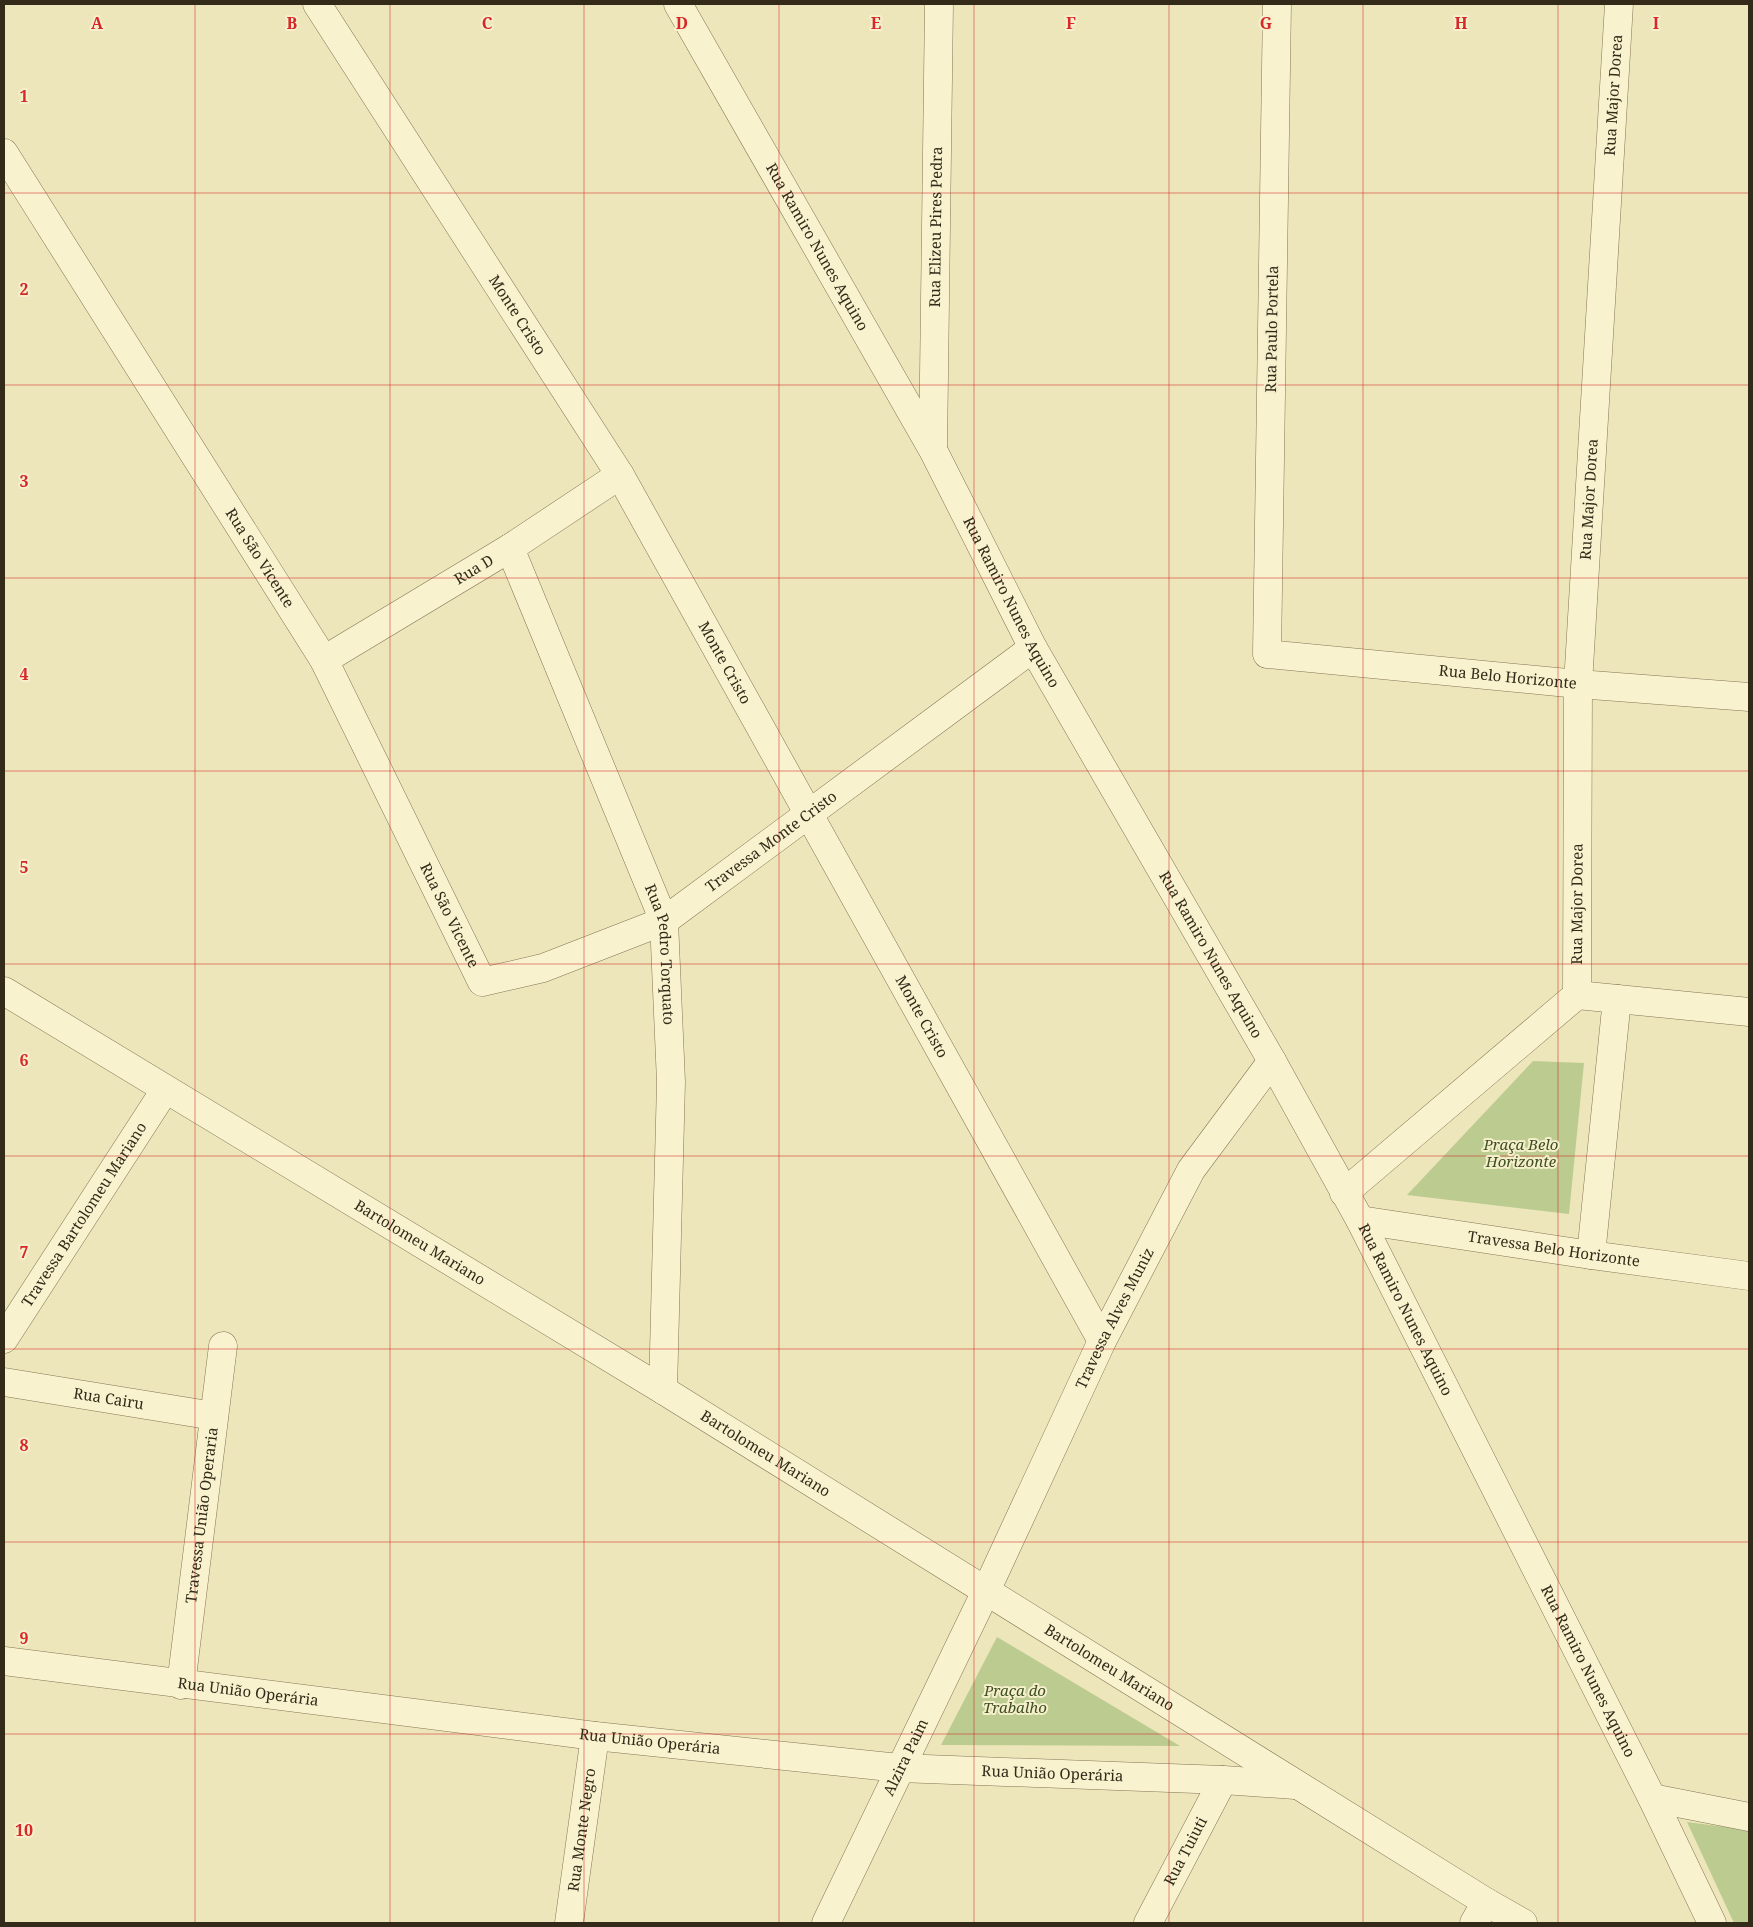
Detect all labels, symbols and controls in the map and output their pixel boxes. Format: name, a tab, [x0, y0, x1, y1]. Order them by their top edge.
text: A	[91, 12, 104, 34]
text: B	[287, 12, 298, 34]
text: C	[482, 12, 493, 34]
text: D	[676, 12, 688, 34]
text: E	[871, 12, 881, 34]
text: F	[1066, 12, 1076, 34]
text: G	[1260, 12, 1272, 34]
text: H	[1454, 12, 1468, 34]
text: I	[1653, 12, 1659, 34]
street label: Rua Major Dorea	[1599, 34, 1626, 156]
text: 1	[19, 85, 29, 107]
street label: Rua Elizeu Pires Pedra	[924, 146, 946, 308]
street label: Rua Ramiro Nunes Aquino	[762, 159, 874, 334]
street label: Rua Paulo Portela	[1260, 265, 1282, 393]
street label: Monte Cristo	[485, 271, 551, 358]
text: 2	[19, 278, 29, 300]
street label: Rua Major Dorea	[1574, 438, 1602, 561]
text: 3	[19, 470, 29, 492]
street label: Rua São Vicente	[222, 504, 299, 611]
street label: Rua Ramiro Nunes Aquino	[959, 513, 1065, 691]
street label: Rua D	[450, 549, 497, 588]
street label: Monte Cristo	[694, 618, 756, 707]
street label: Rua Belo Horizonte	[1438, 660, 1578, 693]
text: 4	[19, 663, 29, 685]
street label: Travessa Monte Cristo	[701, 786, 840, 896]
street label: Rua Major Dorea	[1566, 843, 1586, 965]
text: 5	[19, 856, 29, 878]
street label: Rua São Vicente	[416, 859, 484, 971]
street label: Rua Ramiro Nunes Aquino	[1155, 867, 1268, 1042]
street label: Rua Pedro Torquato	[641, 881, 680, 1025]
street label: Monte Cristo	[891, 971, 953, 1061]
text: 6	[19, 1049, 29, 1071]
street label: Travessa Bartolomeu Mariano	[16, 1118, 151, 1311]
park label: Praça Belo Horizonte	[1483, 1134, 1558, 1171]
street label: Bartolomeu Mariano	[351, 1195, 489, 1289]
street label: Rua Ramiro Nunes Aquino	[1354, 1220, 1458, 1399]
street label: Travessa Belo Horizonte	[1466, 1225, 1641, 1270]
text: 7	[19, 1241, 29, 1263]
street label: Travessa Alves Muniz	[1070, 1244, 1158, 1392]
street label: Rua Cairu	[72, 1382, 146, 1414]
street label: Bartolomeu Mariano	[697, 1405, 835, 1501]
street label: Travessa União Operaria	[180, 1426, 222, 1604]
text: 8	[19, 1434, 29, 1456]
street label: Rua Ramiro Nunes Aquino	[1537, 1581, 1641, 1760]
street label: Bartolomeu Mariano	[1041, 1619, 1179, 1715]
text: 9	[19, 1627, 29, 1649]
street label: Rua União Operária	[176, 1672, 320, 1710]
park label: Praça do Trabalho	[983, 1680, 1047, 1717]
street label: Alzira Paim	[878, 1715, 932, 1799]
street label: Rua União Operária	[578, 1723, 722, 1758]
street label: Rua União Operária	[981, 1760, 1124, 1785]
street label: Rua Monte Negro	[562, 1767, 599, 1893]
street label: Rua Tuiuti	[1158, 1813, 1211, 1889]
text: 10	[15, 1819, 33, 1841]

